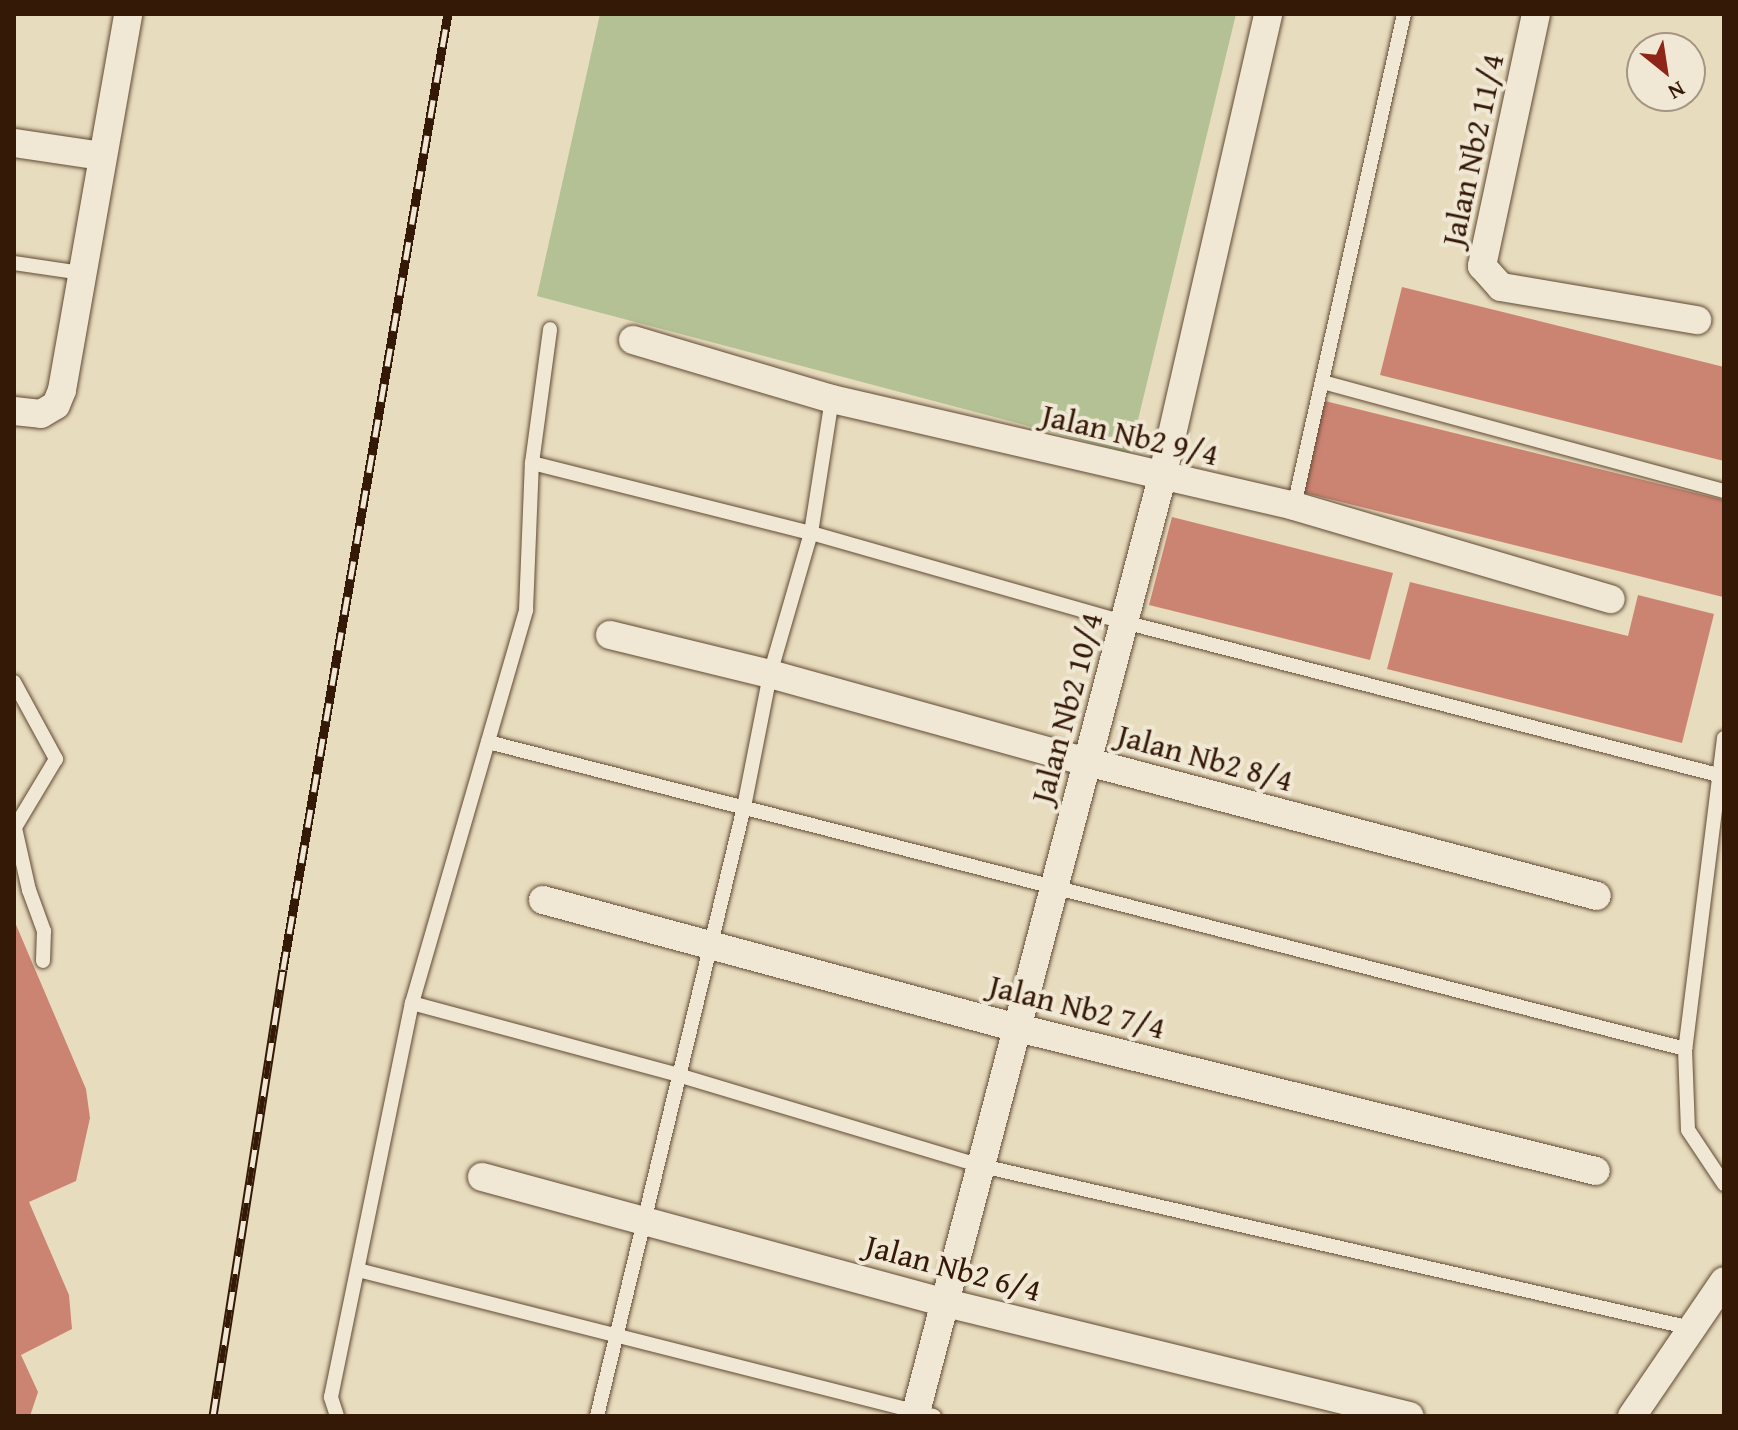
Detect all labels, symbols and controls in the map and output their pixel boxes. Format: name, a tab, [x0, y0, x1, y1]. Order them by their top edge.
north arrow	[1626, 32, 1706, 112]
street label: Jalan Nb2 11/4	[1434, 50, 1512, 250]
text: N	[1663, 74, 1691, 109]
street label: Jalan Nb2 9/4	[1038, 396, 1222, 474]
street label: Jalan Nb2 10/4	[1023, 609, 1111, 807]
street label: Jalan Nb2 8/4	[1113, 716, 1297, 800]
street label: Jalan Nb2 7/4	[985, 967, 1169, 1047]
street label: Jalan Nb2 6/4	[861, 1226, 1045, 1310]

